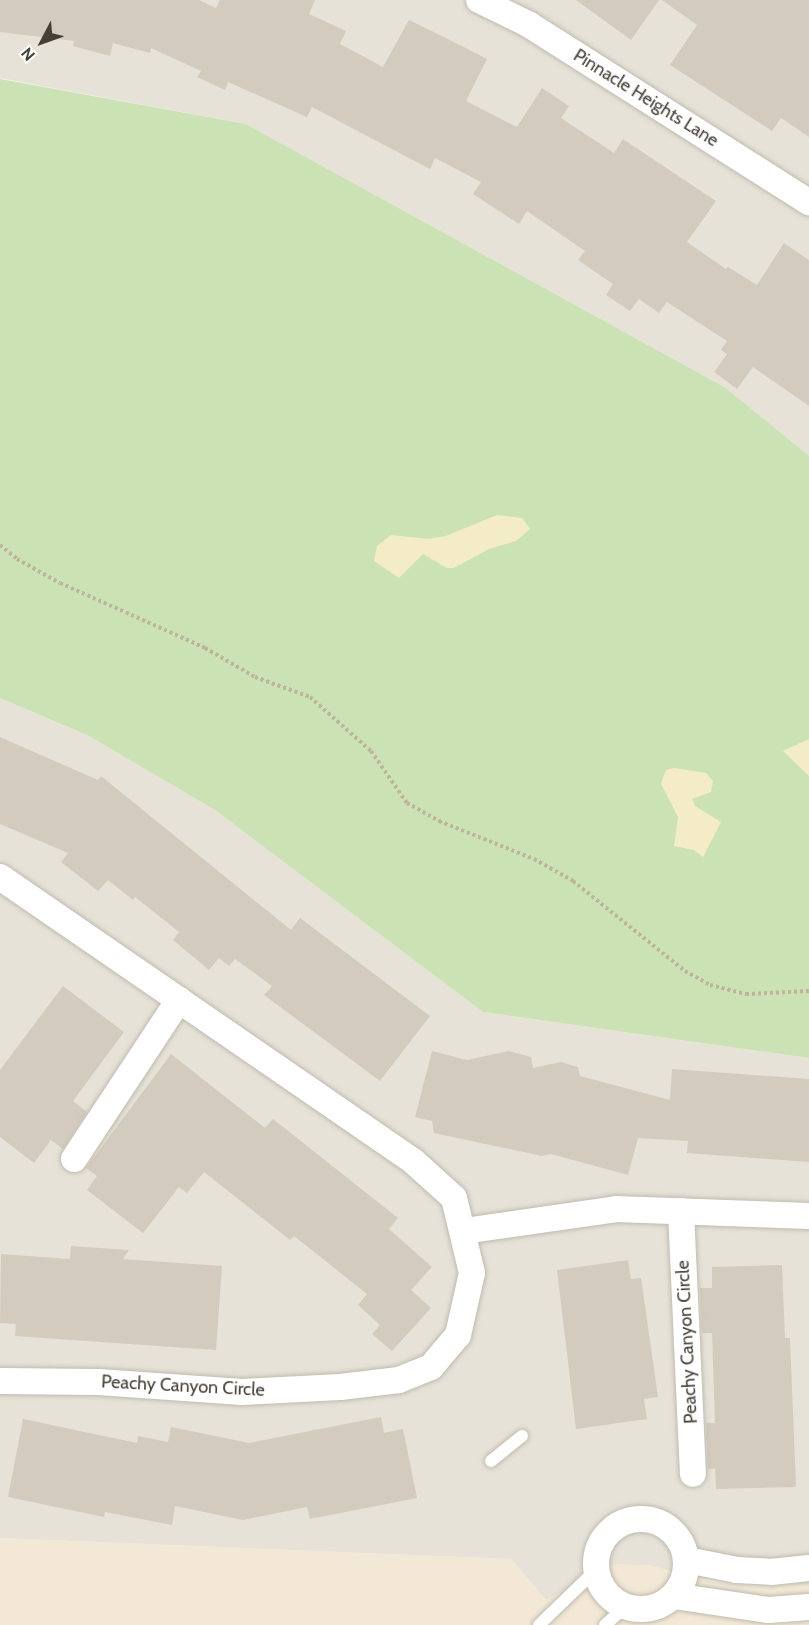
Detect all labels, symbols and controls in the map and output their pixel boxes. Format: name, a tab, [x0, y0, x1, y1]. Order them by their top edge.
north arrow	[12, 12, 72, 72]
text: N	[17, 44, 39, 65]
street label: Pinnacle Heights Lane	[569, 45, 723, 151]
street label: Peachy Canyon Circle	[672, 1260, 702, 1424]
street label: Peachy Canyon Circle	[101, 1371, 265, 1401]

